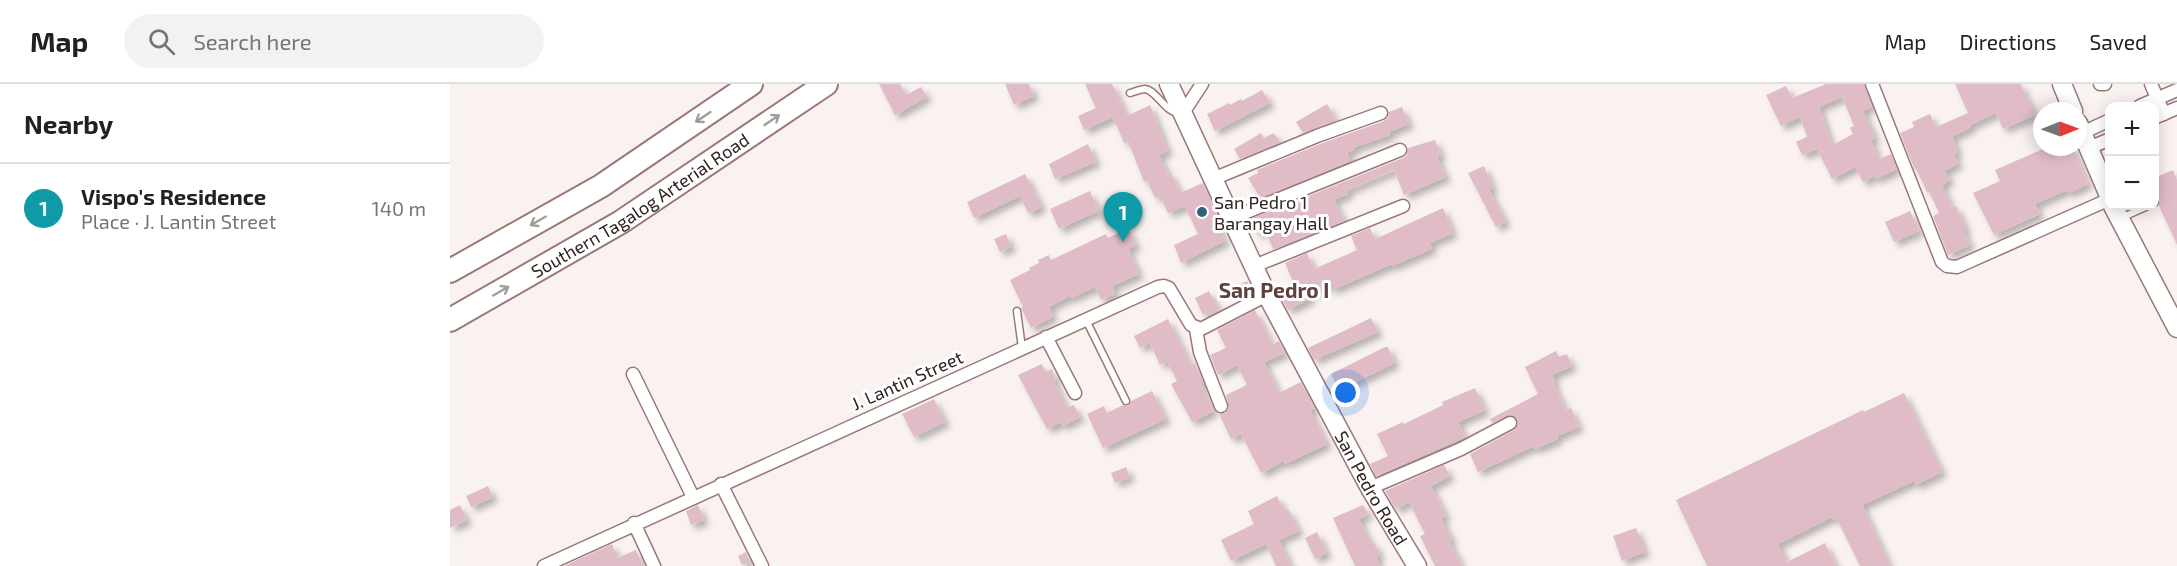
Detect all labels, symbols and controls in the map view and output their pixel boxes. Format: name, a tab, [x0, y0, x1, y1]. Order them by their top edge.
search box	[124, 14, 544, 68]
text: Map	[30, 24, 88, 58]
icon: search	[145, 25, 178, 58]
text: Search here	[193, 28, 312, 54]
text: Map	[1884, 29, 1927, 54]
text: Directions	[1960, 29, 2056, 54]
text: Saved	[2089, 29, 2147, 54]
north arrow	[2033, 102, 2087, 156]
map controls	[2105, 102, 2159, 210]
button: +	[2105, 102, 2159, 156]
text: Nearby	[24, 108, 113, 139]
one-way arrow	[695, 111, 711, 123]
one-way arrow	[764, 114, 780, 126]
street label: Southern Tagalog Arterial Road	[527, 128, 753, 282]
button: −	[2105, 156, 2159, 210]
text: Vispo's Residence	[81, 183, 266, 209]
place label: San Pedro 1 Barangay Hall	[1214, 191, 1329, 234]
pin: 1	[1104, 192, 1142, 242]
text: 1	[39, 196, 48, 220]
text: 140 m	[372, 196, 426, 220]
marker: San Pedro 1 Barangay Hall	[1195, 205, 1209, 219]
text: Place · J. Lantin Street	[81, 209, 276, 233]
one-way arrow	[530, 216, 547, 228]
district label: San Pedro I	[1219, 277, 1329, 302]
one-way arrow	[492, 285, 509, 297]
street label: J. Lantin Street	[848, 346, 966, 414]
your location	[1331, 378, 1360, 407]
street label: San Pedro Road	[1331, 427, 1413, 549]

